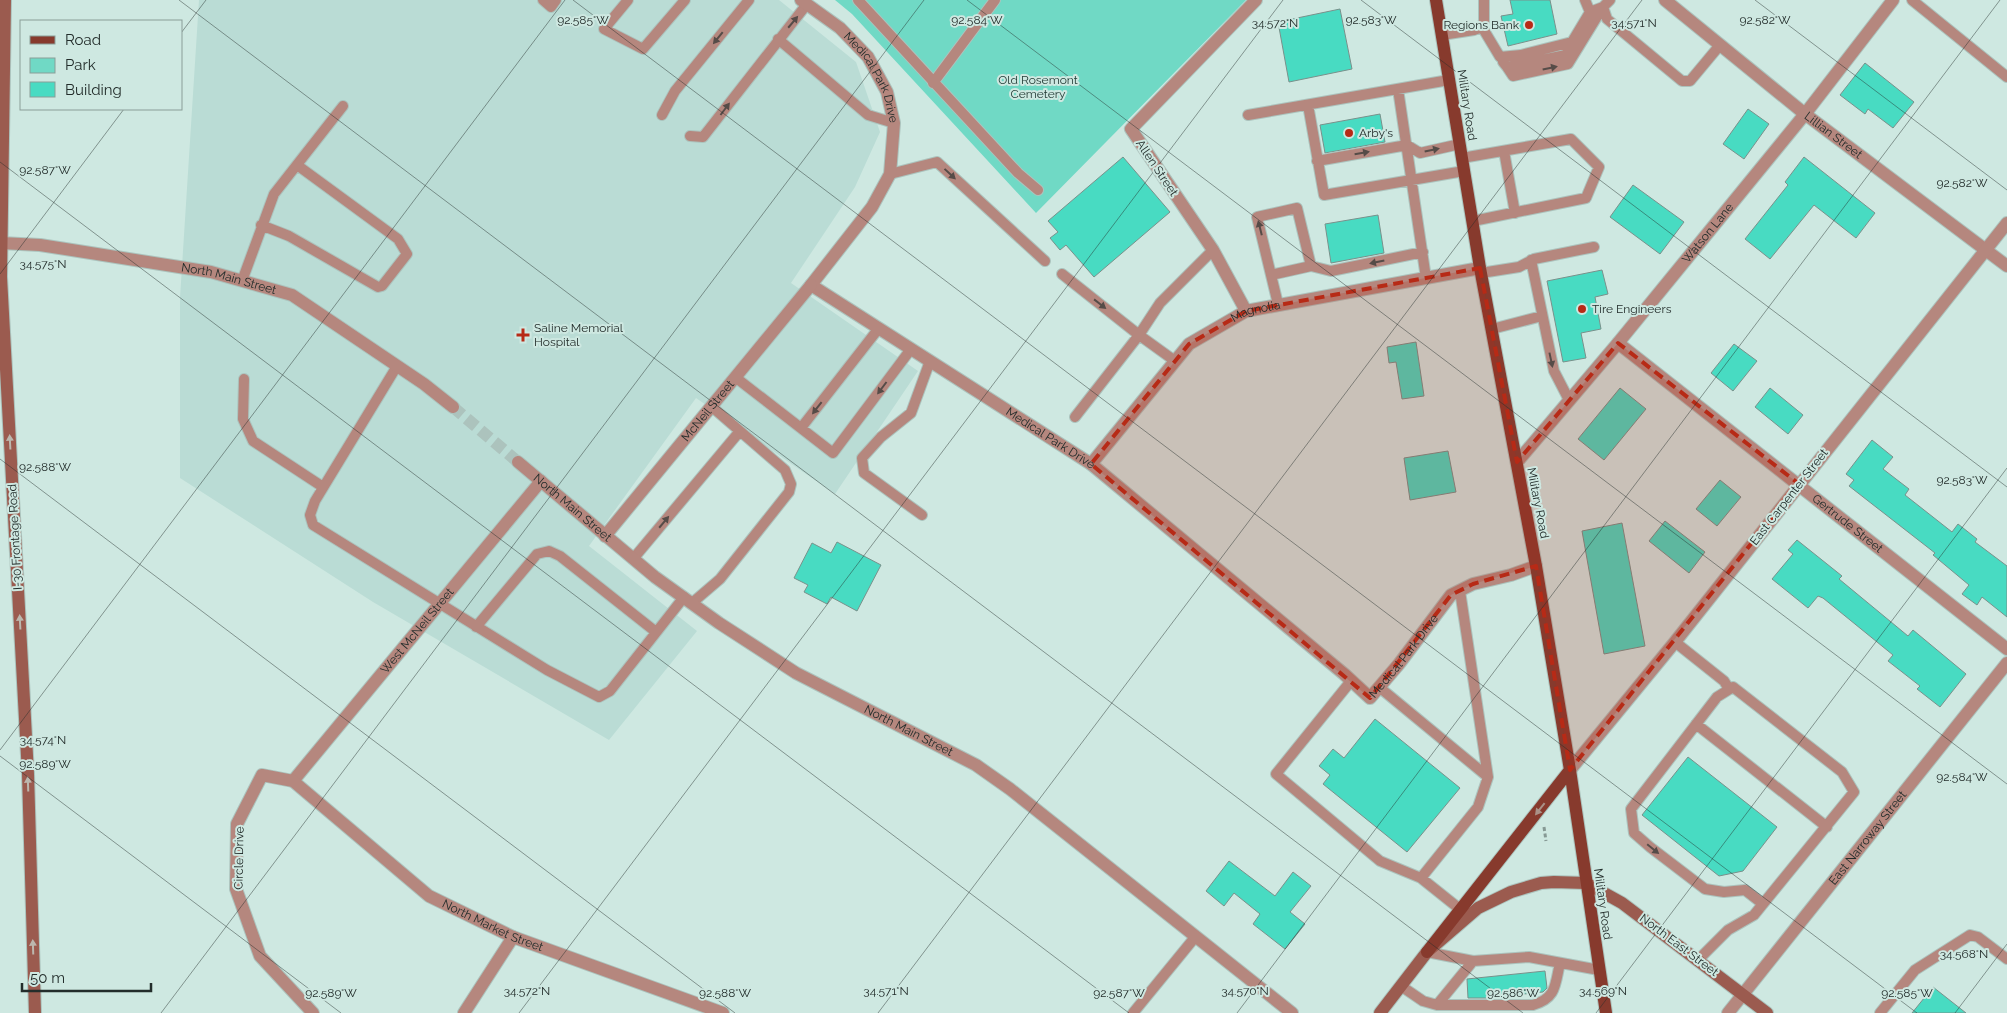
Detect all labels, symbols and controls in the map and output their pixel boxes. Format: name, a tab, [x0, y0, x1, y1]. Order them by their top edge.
text: 92.585°W	[557, 13, 609, 27]
text: 92.584°W	[951, 13, 1003, 27]
text: 92.583°W	[1345, 13, 1397, 27]
text: 92.582°W	[1739, 13, 1791, 27]
one-way arrow	[787, 15, 798, 28]
text: 34.572°N	[1252, 16, 1298, 30]
text: 34.571°N	[1611, 16, 1657, 30]
place label: Regions Bank	[1443, 18, 1520, 32]
marker: Regions Bank	[1523, 19, 1535, 31]
legend	[20, 20, 182, 110]
street label: Medical Park Drive	[841, 29, 901, 124]
text: Road	[65, 31, 101, 49]
one-way arrow	[712, 31, 724, 43]
text: Park	[65, 56, 96, 74]
one-way arrow	[1542, 64, 1557, 72]
street label: Military Road	[1454, 68, 1480, 142]
park label: Old Rosemont Cemetery	[998, 73, 1078, 101]
text: Building	[65, 81, 122, 99]
one-way arrow	[720, 102, 730, 116]
street label: Lillian Street	[1802, 109, 1865, 162]
place label: Arby's	[1359, 126, 1393, 140]
marker: Arby's	[1343, 127, 1355, 139]
street label: Allen Street	[1133, 137, 1181, 199]
one-way arrow	[1425, 146, 1440, 154]
one-way arrow	[1354, 149, 1370, 157]
text: 92.587°W	[19, 163, 71, 177]
one-way arrow	[944, 168, 956, 180]
text: 92.582°W	[1936, 176, 1988, 190]
street label: Watson Lane	[1679, 200, 1736, 266]
one-way arrow	[1256, 220, 1264, 235]
text: 34.575°N	[20, 257, 66, 271]
one-way arrow	[1369, 258, 1385, 266]
street label: North Main Street	[180, 260, 278, 297]
street label: Magnolia	[1228, 298, 1281, 325]
one-way arrow	[1093, 299, 1107, 309]
place label: Tire Engineers	[1592, 302, 1672, 316]
marker: Tire Engineers	[1576, 303, 1588, 315]
place label: Saline Memorial Hospital	[534, 321, 624, 349]
marker: Saline Memorial Hospital	[516, 328, 530, 342]
one-way arrow	[1548, 352, 1556, 368]
street label: McNeil Street	[679, 377, 737, 444]
one-way arrow	[877, 381, 887, 395]
one-way arrow	[811, 401, 822, 414]
street label: Medical Park Drive	[1003, 405, 1098, 472]
one-way arrow	[5, 434, 13, 450]
street label: East Carpenter Street	[1747, 446, 1831, 548]
text: 92.588°W	[19, 460, 71, 474]
street label: Military Road	[1524, 466, 1552, 540]
street label: North Main Street	[530, 471, 614, 544]
text: 92.583°W	[1936, 473, 1988, 487]
street label: I-30 Frontage Road	[5, 484, 25, 590]
street label: Gertrude Street	[1809, 491, 1886, 556]
one-way arrow	[659, 515, 670, 528]
street label: West McNeil Street	[378, 585, 457, 676]
street label: Medical Park Drive	[1366, 611, 1441, 701]
one-way arrow	[15, 614, 23, 630]
street label: North Main Street	[862, 702, 955, 759]
text: 34.574°N	[20, 733, 66, 747]
text: 92.589°W	[19, 757, 71, 771]
text: 92.584°W	[1936, 770, 1988, 784]
one-way arrow	[24, 776, 32, 792]
street label: East Narroway Street	[1826, 788, 1909, 888]
one-way arrow	[1535, 802, 1545, 816]
street label: Circle Drive	[231, 826, 247, 890]
one-way arrow	[1646, 844, 1659, 855]
street label: Military Road	[1591, 867, 1615, 941]
street label: North Market Street	[440, 897, 545, 954]
street label: North East Street	[1637, 911, 1721, 979]
one-way arrow	[29, 939, 37, 955]
text: 34.568°N	[1940, 947, 1988, 961]
scale bar	[22, 960, 151, 992]
text: 50 m	[30, 969, 65, 987]
text: 34.572°N	[504, 984, 550, 998]
text: 34.571°N	[863, 984, 909, 998]
text: 34.570°N	[1221, 984, 1269, 998]
text: 34.569°N	[1579, 984, 1627, 998]
text: 92.589°W	[305, 986, 357, 1000]
text: 92.588°W	[699, 986, 751, 1000]
text: 92.587°W	[1093, 986, 1145, 1000]
text: 92.586°W	[1487, 986, 1540, 1000]
text: 92.585°W	[1881, 986, 1933, 1000]

